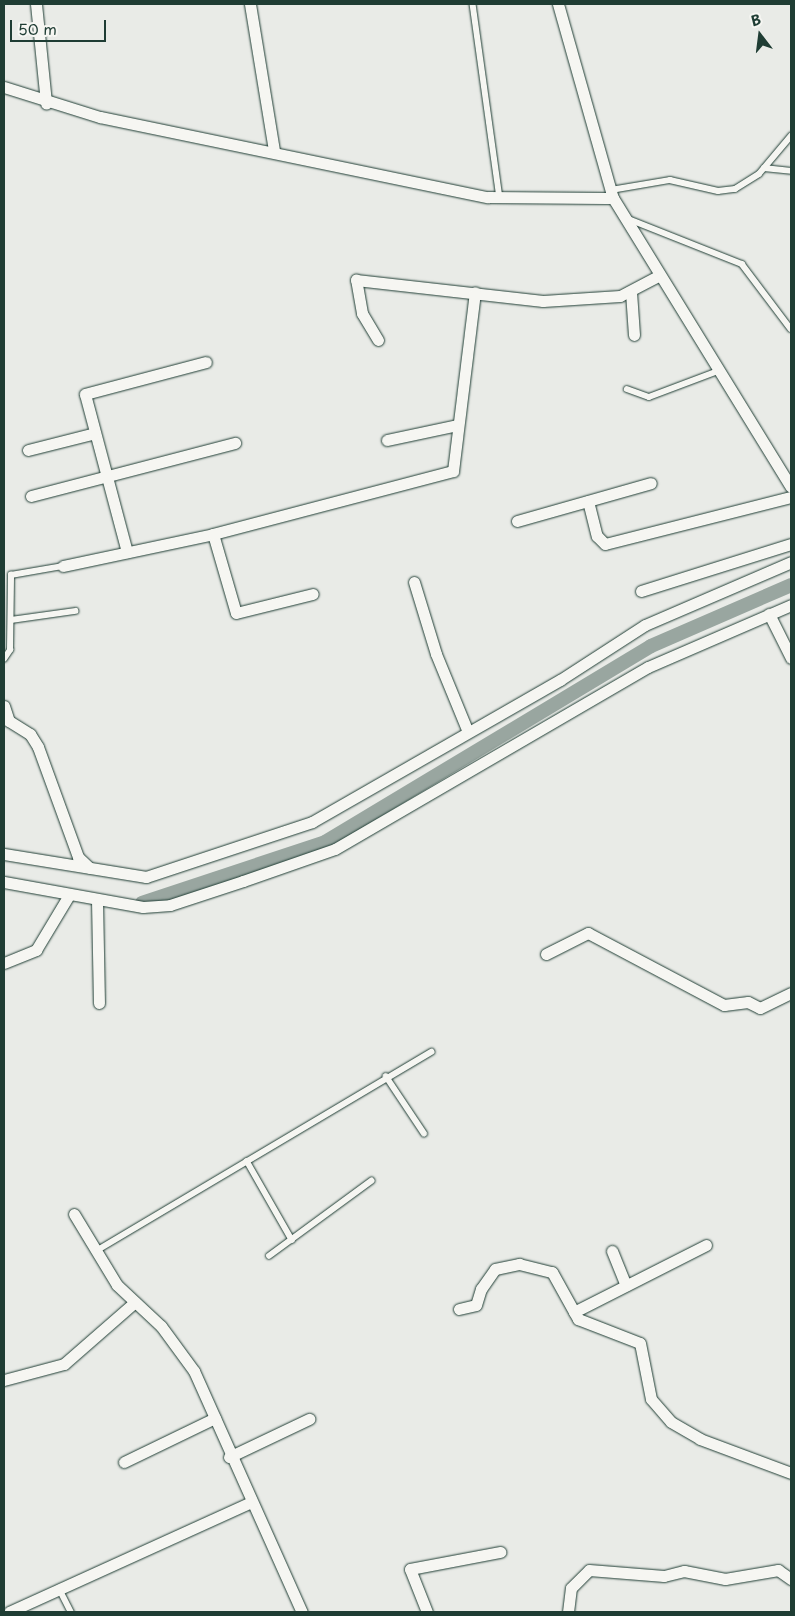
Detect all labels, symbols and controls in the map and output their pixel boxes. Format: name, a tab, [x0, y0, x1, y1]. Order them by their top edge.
text: B	[749, 9, 763, 31]
scale bar	[12, 10, 109, 42]
north arrow	[735, 10, 785, 60]
text: 50 m	[18, 17, 57, 40]

